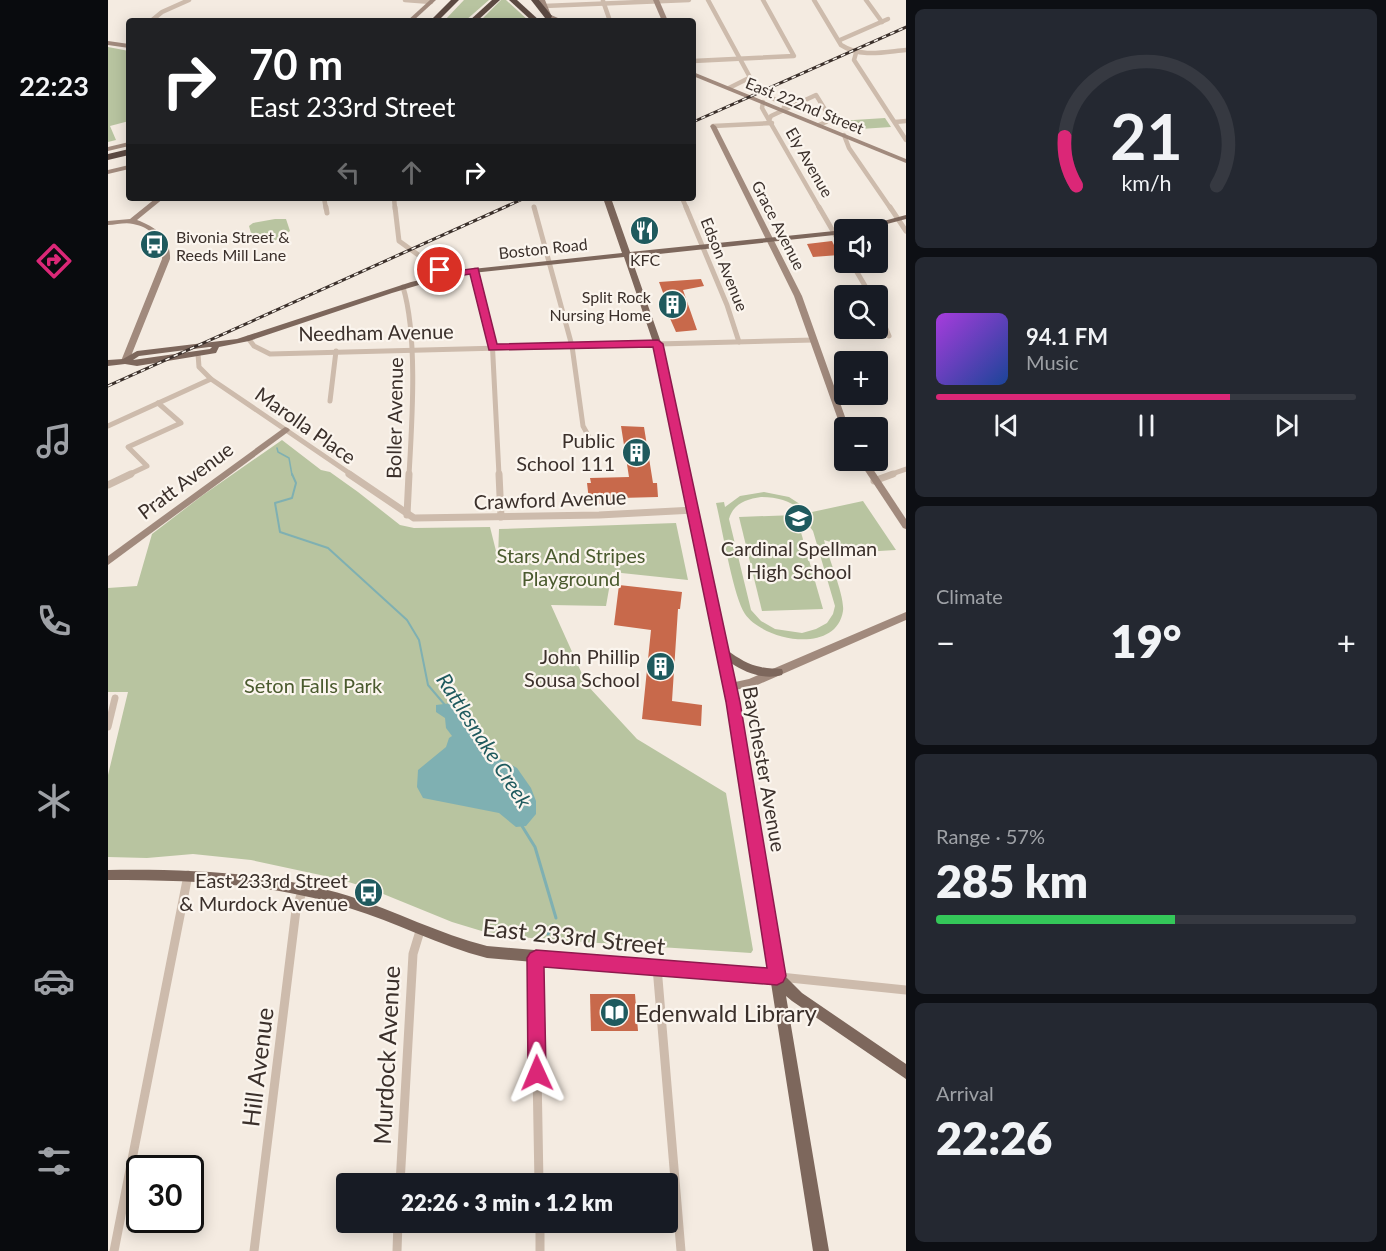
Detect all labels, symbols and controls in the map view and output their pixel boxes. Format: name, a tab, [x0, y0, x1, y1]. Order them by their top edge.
text: 70 m	[249, 39, 343, 89]
icon: right	[150, 42, 228, 120]
text: 22:23	[19, 69, 89, 102]
street label: East 222nd Street	[743, 73, 867, 137]
text: East 233rd Street	[249, 90, 456, 123]
text: 21	[1110, 98, 1182, 173]
street label: Ely Avenue	[782, 124, 838, 200]
icon: left	[332, 156, 365, 189]
icon: ahead	[395, 156, 428, 189]
icon: right	[458, 156, 491, 189]
text: km/h	[1121, 170, 1171, 196]
street label: Grace Avenue	[748, 177, 810, 273]
street label: Edson Avenue	[698, 214, 752, 314]
restaurant icon: KFC	[629, 215, 661, 247]
map controls	[834, 219, 888, 471]
button: sound	[834, 219, 888, 273]
place label: Bivonia Street & Reeds Mill Lane	[176, 227, 290, 264]
bus stop icon: Bivonia Street & Reeds Mill Lane	[139, 229, 171, 261]
street label: Boston Road	[497, 234, 589, 262]
icon: directions	[33, 240, 75, 282]
pin	[414, 244, 465, 295]
place label: KFC	[630, 250, 660, 269]
icon: arrive	[423, 253, 456, 286]
button: search	[834, 285, 888, 339]
place label: Split Rock Nursing Home	[549, 287, 652, 324]
building icon: Split Rock Nursing Home	[656, 289, 688, 321]
street label: Needham Avenue	[298, 319, 454, 345]
text: 94.1 FM	[1026, 323, 1108, 350]
text: Music	[1026, 350, 1079, 374]
button: +	[834, 351, 888, 405]
street label: Boller Avenue	[381, 357, 407, 479]
street label: Marolla Place	[251, 381, 361, 469]
icon: previous	[990, 409, 1023, 442]
icon: pause	[1130, 409, 1163, 442]
icon: next	[1270, 409, 1303, 442]
button: −	[834, 417, 888, 471]
icon: music	[33, 420, 75, 462]
place label: Public School 111	[516, 428, 615, 475]
street label: Pratt Avenue	[133, 436, 237, 524]
building icon: Public School 111	[620, 436, 652, 468]
street label: Crawford Avenue	[473, 484, 627, 514]
school or university icon: Cardinal Spellman High School	[783, 502, 815, 534]
place label: Cardinal Spellman High School	[721, 536, 877, 583]
park label: Stars And Stripes Playground	[497, 543, 645, 590]
text: Climate	[936, 584, 1003, 608]
icon: phone	[33, 600, 75, 642]
text: 19°	[1111, 614, 1181, 668]
text: −	[936, 622, 955, 662]
text: +	[1337, 622, 1356, 662]
place label: John Phillip Sousa School	[524, 644, 640, 691]
building icon: John Phillip Sousa School	[645, 651, 677, 683]
water label: Rattlesnake Creek	[432, 668, 538, 813]
park label: Seton Falls Park	[244, 673, 383, 697]
street label: Baychester Avenue	[739, 684, 791, 854]
icon: climate	[33, 780, 75, 822]
text: Range · 57%	[936, 824, 1045, 848]
text: 285 km	[936, 854, 1088, 908]
place label: East 233rd Street & Murdock Avenue	[179, 868, 348, 915]
bus stop icon: East 233rd Street & Murdock Avenue	[353, 876, 385, 908]
street label: East 233rd Street	[481, 912, 667, 960]
icon: car	[33, 960, 75, 1002]
street label: Murdock Avenue	[367, 965, 405, 1145]
library icon: Edenwald Library	[598, 996, 630, 1028]
place label: Edenwald Library	[635, 998, 817, 1027]
street label: Hill Avenue	[235, 1006, 279, 1128]
position arrow	[505, 1041, 569, 1105]
text: Arrival	[936, 1081, 994, 1105]
text: 22:26	[936, 1111, 1052, 1165]
icon: filters	[33, 1140, 75, 1182]
speed limit sign: 30	[126, 1155, 204, 1233]
text: 22:26 · 3 min · 1.2 km	[401, 1189, 613, 1216]

